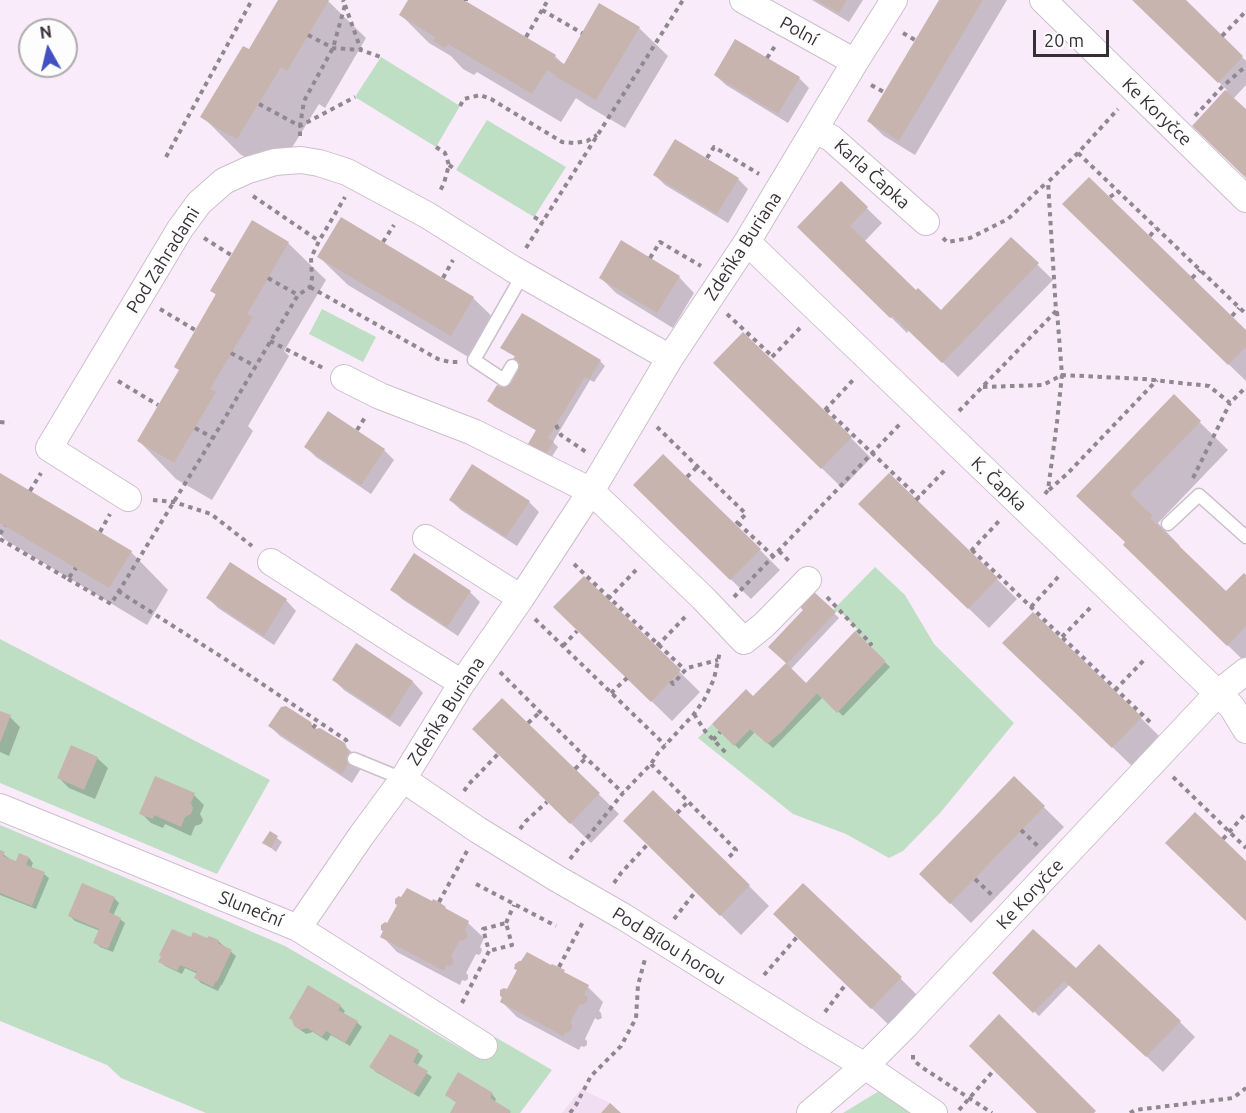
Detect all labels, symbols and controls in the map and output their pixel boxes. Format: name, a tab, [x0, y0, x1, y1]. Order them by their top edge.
street label: Polní	[776, 12, 822, 50]
north arrow	[18, 18, 78, 78]
scale bar	[1036, 18, 1112, 56]
text: N	[39, 22, 53, 42]
text: 20 m	[1044, 30, 1084, 50]
street label: Ke Koryčce	[1118, 74, 1196, 150]
street label: Karla Čapka	[830, 134, 914, 214]
street label: Zdeňka Buriana	[700, 188, 786, 304]
street label: Pod Zahradami	[122, 203, 204, 317]
street label: K. Čapka	[967, 452, 1031, 516]
street label: Zdeňka Buriana	[403, 653, 489, 769]
street label: Ke Koryčce	[992, 854, 1068, 934]
street label: Sluneční	[216, 886, 286, 932]
street label: Pod Bílou horou	[608, 902, 730, 990]

